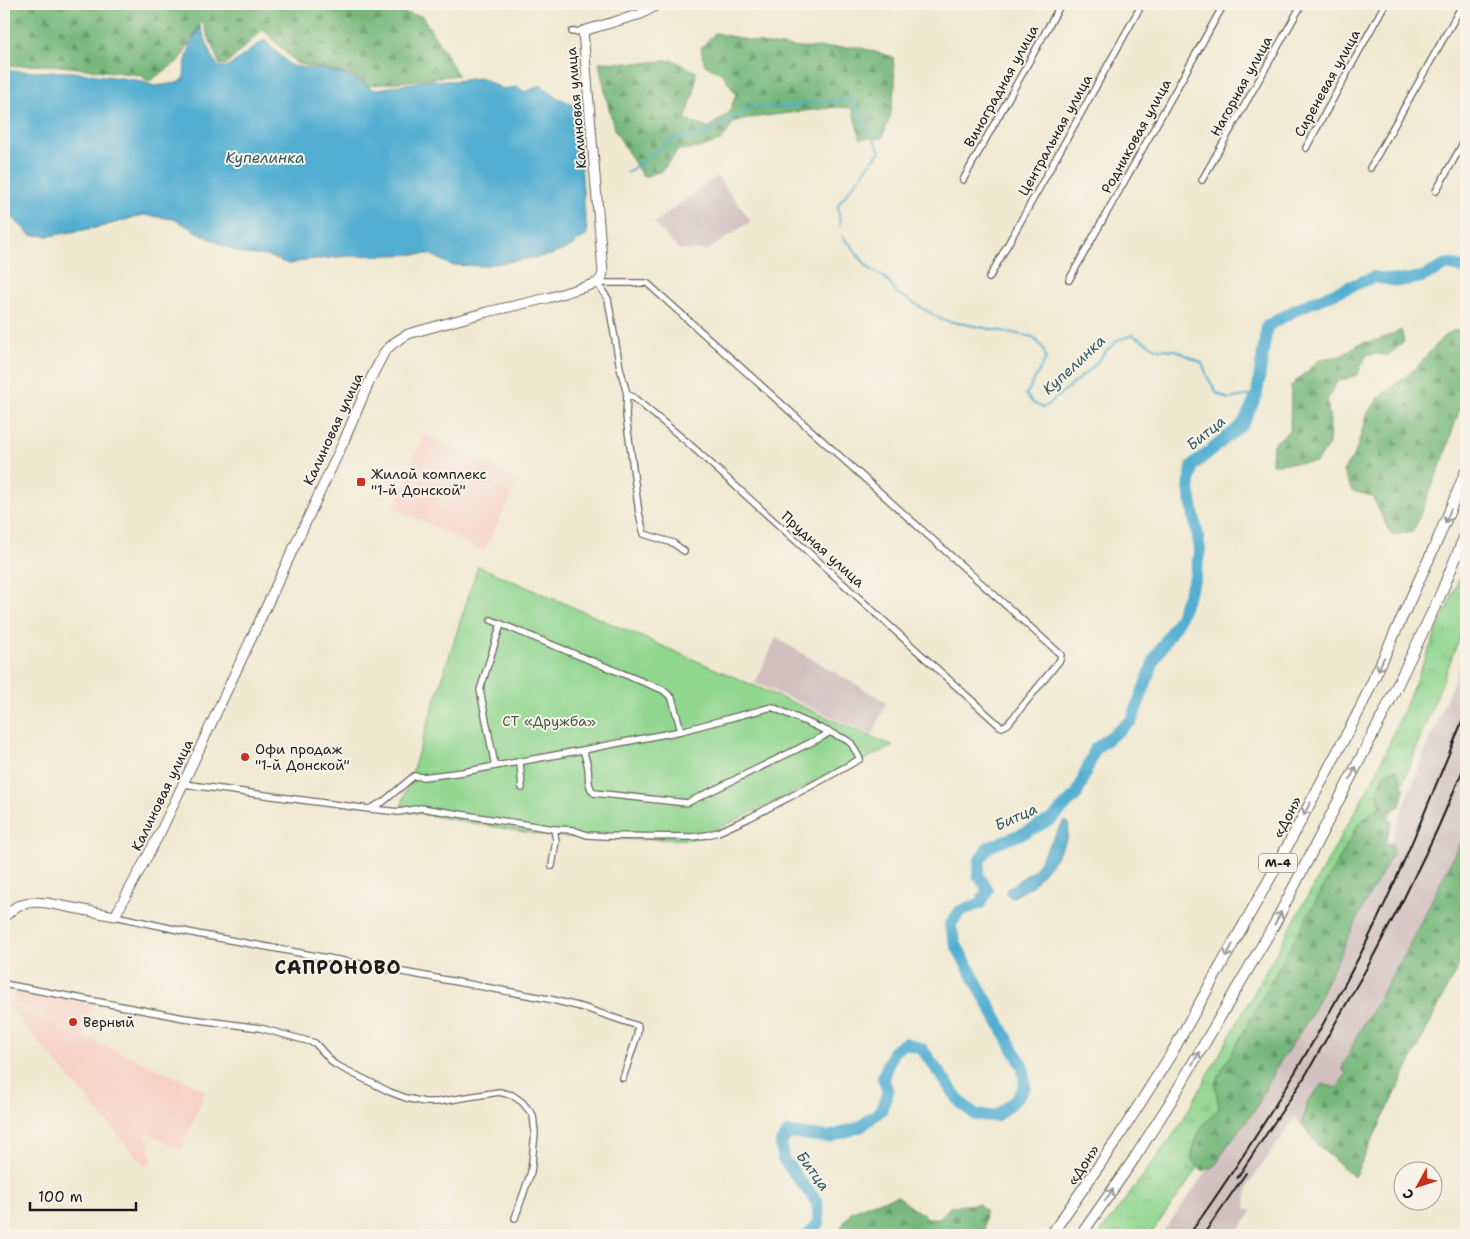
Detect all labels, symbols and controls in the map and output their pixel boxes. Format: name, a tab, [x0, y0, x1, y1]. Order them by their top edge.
street label: Виноградная улица	[960, 21, 1042, 150]
street label: Сиреневая улица	[1290, 26, 1364, 140]
street label: Нагорная улица	[1206, 32, 1276, 139]
street label: Калиновая улица	[562, 46, 590, 170]
street label: Центральная улица	[1014, 71, 1096, 199]
street label: Родниковая улица	[1097, 75, 1175, 196]
water label: Купелинка	[226, 148, 305, 168]
water label: Купелинка	[1038, 331, 1110, 399]
street label: Калиновая улица	[299, 370, 367, 488]
water label: Битца	[1182, 411, 1230, 455]
place label: Жилой комплекс "1-й Донской"	[371, 465, 487, 499]
marker: Жилой комплекс "1-й Донской"	[355, 476, 367, 488]
street label: Прудная улица	[778, 507, 868, 591]
one-way arrow	[1442, 508, 1452, 523]
one-way arrow	[1375, 656, 1385, 671]
park label: СТ «Дружба»	[502, 712, 596, 730]
street label: Калиновая улица	[127, 736, 197, 854]
place label: Офи продаж "1-й Донской"	[255, 740, 350, 774]
marker: Офи продаж "1-й Донской"	[239, 751, 251, 763]
one-way arrow	[1348, 766, 1358, 781]
street label: «Дон»	[1269, 793, 1305, 841]
water label: Битца	[992, 799, 1040, 835]
one-way arrow	[1302, 801, 1312, 816]
road number: М-4	[1259, 854, 1297, 872]
one-way arrow	[1273, 910, 1283, 925]
one-way arrow	[1224, 944, 1234, 958]
district label: САПРОНОВО	[275, 955, 401, 980]
place label: Верный	[83, 1013, 134, 1031]
marker: Верный	[67, 1016, 79, 1028]
one-way arrow	[1192, 1051, 1201, 1066]
street label: «Дон»	[1063, 1141, 1103, 1189]
water label: Битца	[792, 1147, 834, 1195]
north arrow	[1392, 1162, 1442, 1212]
scale bar	[30, 1179, 136, 1211]
text: С	[1398, 1185, 1418, 1203]
text: 100 m	[38, 1187, 83, 1207]
one-way arrow	[1104, 1188, 1114, 1202]

